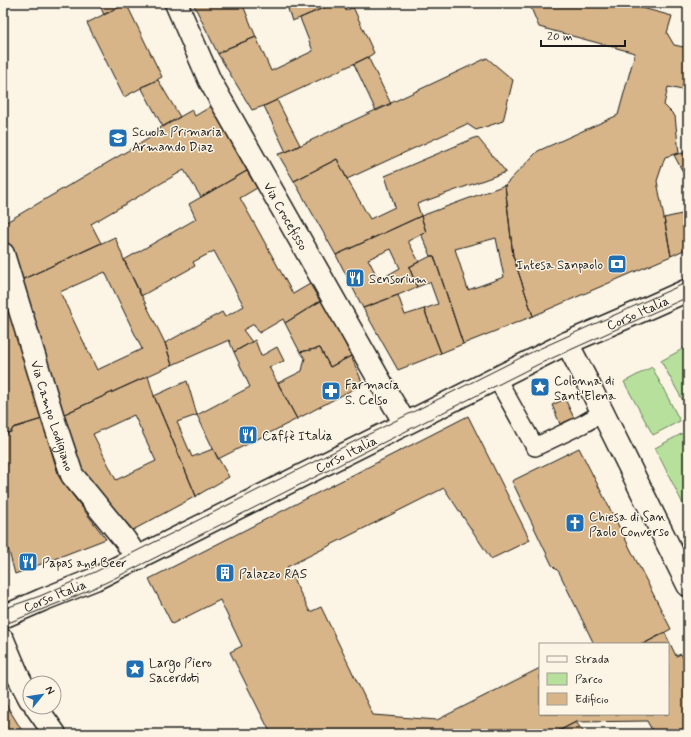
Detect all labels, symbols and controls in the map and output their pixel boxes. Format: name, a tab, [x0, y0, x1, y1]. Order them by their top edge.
scale bar	[541, 22, 625, 48]
text: 20 m	[547, 29, 573, 45]
place label: Scuola Primaria Armando Diaz	[132, 124, 222, 156]
school or university icon: Scuola Primaria Armando Diaz	[107, 127, 129, 149]
street label: Via Crocefisso	[259, 179, 311, 254]
bank icon: Intesa Sanpaolo	[606, 253, 628, 275]
place label: Intesa Sanpaolo	[516, 257, 603, 274]
restaurant icon: Sensorium	[344, 267, 366, 289]
place label: Sensorium	[369, 271, 427, 288]
street label: Corso Italia	[604, 293, 672, 335]
street label: Via Campo Lodigiano	[26, 358, 77, 474]
place label: Colonna di Sant'Elena	[554, 373, 616, 405]
place icon: Colonna di Sant'Elena	[529, 376, 551, 398]
place label: Farmacia S. Celso	[345, 377, 400, 409]
pharmacy icon: Farmacia S. Celso	[320, 380, 342, 402]
restaurant icon: Caffè Italia	[237, 424, 259, 446]
place label: Caffè Italia	[262, 428, 333, 445]
street label: Corso Italia	[313, 432, 380, 477]
place label: Chiesa di San Paolo Converso	[589, 509, 669, 541]
church icon: Chiesa di San Paolo Converso	[564, 512, 586, 534]
restaurant icon: Papas and Beer	[17, 551, 39, 573]
place label: Papas and Beer	[42, 555, 127, 572]
building icon: Palazzo RAS	[214, 562, 236, 584]
place label: Palazzo RAS	[239, 566, 308, 583]
street label: Corso Italia	[21, 576, 89, 617]
legend	[539, 643, 669, 715]
text: Strada	[575, 652, 609, 668]
place label: Largo Piero Sacerdoti	[149, 655, 212, 687]
place icon: Largo Piero Sacerdoti	[124, 658, 146, 680]
text: Parco	[575, 672, 603, 688]
north arrow	[22, 675, 62, 715]
text: N	[42, 684, 58, 697]
text: Edificio	[575, 692, 609, 708]

